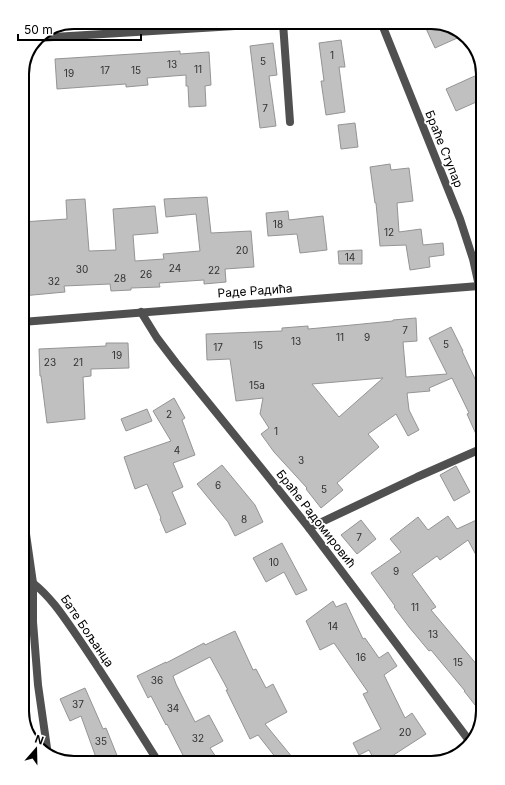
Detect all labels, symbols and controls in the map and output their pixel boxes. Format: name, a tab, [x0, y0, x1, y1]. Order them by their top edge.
scale bar	[18, 16, 141, 42]
text: 50 m	[24, 22, 53, 37]
house number: 1	[330, 49, 334, 61]
house number: 5	[260, 55, 266, 67]
house number: 13	[167, 58, 177, 70]
house number: 11	[194, 63, 202, 75]
house number: 17	[100, 64, 110, 76]
house number: 15	[131, 64, 141, 76]
house number: 19	[64, 67, 74, 79]
house number: 7	[262, 102, 268, 114]
street label: Браће Ступар	[422, 108, 467, 190]
house number: 18	[273, 218, 283, 230]
house number: 12	[384, 226, 394, 238]
house number: 20	[236, 244, 248, 256]
house number: 14	[345, 251, 355, 263]
house number: 24	[169, 262, 181, 274]
house number: 30	[76, 263, 88, 275]
house number: 22	[208, 264, 220, 276]
house number: 26	[140, 268, 152, 280]
house number: 28	[114, 272, 126, 284]
house number: 32	[48, 275, 60, 287]
street label: Раде Радића	[217, 280, 293, 301]
house number: 7	[402, 324, 408, 336]
house number: 11	[336, 331, 344, 343]
house number: 9	[364, 331, 370, 343]
house number: 13	[291, 335, 301, 347]
house number: 5	[443, 338, 449, 350]
house number: 15	[253, 339, 263, 351]
house number: 17	[213, 341, 223, 353]
house number: 19	[112, 349, 122, 361]
house number: 23	[44, 356, 56, 368]
house number: 21	[73, 356, 83, 368]
house number: 15a	[249, 379, 265, 391]
house number: 2	[166, 408, 172, 420]
house number: 1	[274, 425, 278, 437]
house number: 4	[174, 444, 180, 456]
house number: 3	[298, 454, 304, 466]
street label: Браће Радомировић	[273, 467, 359, 571]
house number: 6	[215, 479, 221, 491]
house number: 5	[321, 483, 327, 495]
house number: 8	[241, 513, 247, 525]
house number: 7	[356, 531, 362, 543]
house number: 10	[269, 556, 279, 568]
house number: 9	[393, 565, 399, 577]
street label: Бате Бољанца	[58, 592, 117, 670]
house number: 11	[411, 601, 419, 613]
house number: 14	[328, 620, 338, 632]
house number: 13	[428, 628, 438, 640]
house number: 16	[356, 651, 366, 663]
house number: 15	[453, 656, 463, 668]
house number: 36	[151, 674, 163, 686]
house number: 37	[72, 698, 84, 710]
house number: 34	[167, 702, 179, 714]
house number: 20	[399, 726, 411, 738]
north arrow	[16, 729, 56, 769]
text: N	[33, 732, 46, 748]
house number: 32	[192, 732, 204, 744]
house number: 35	[95, 735, 107, 747]

